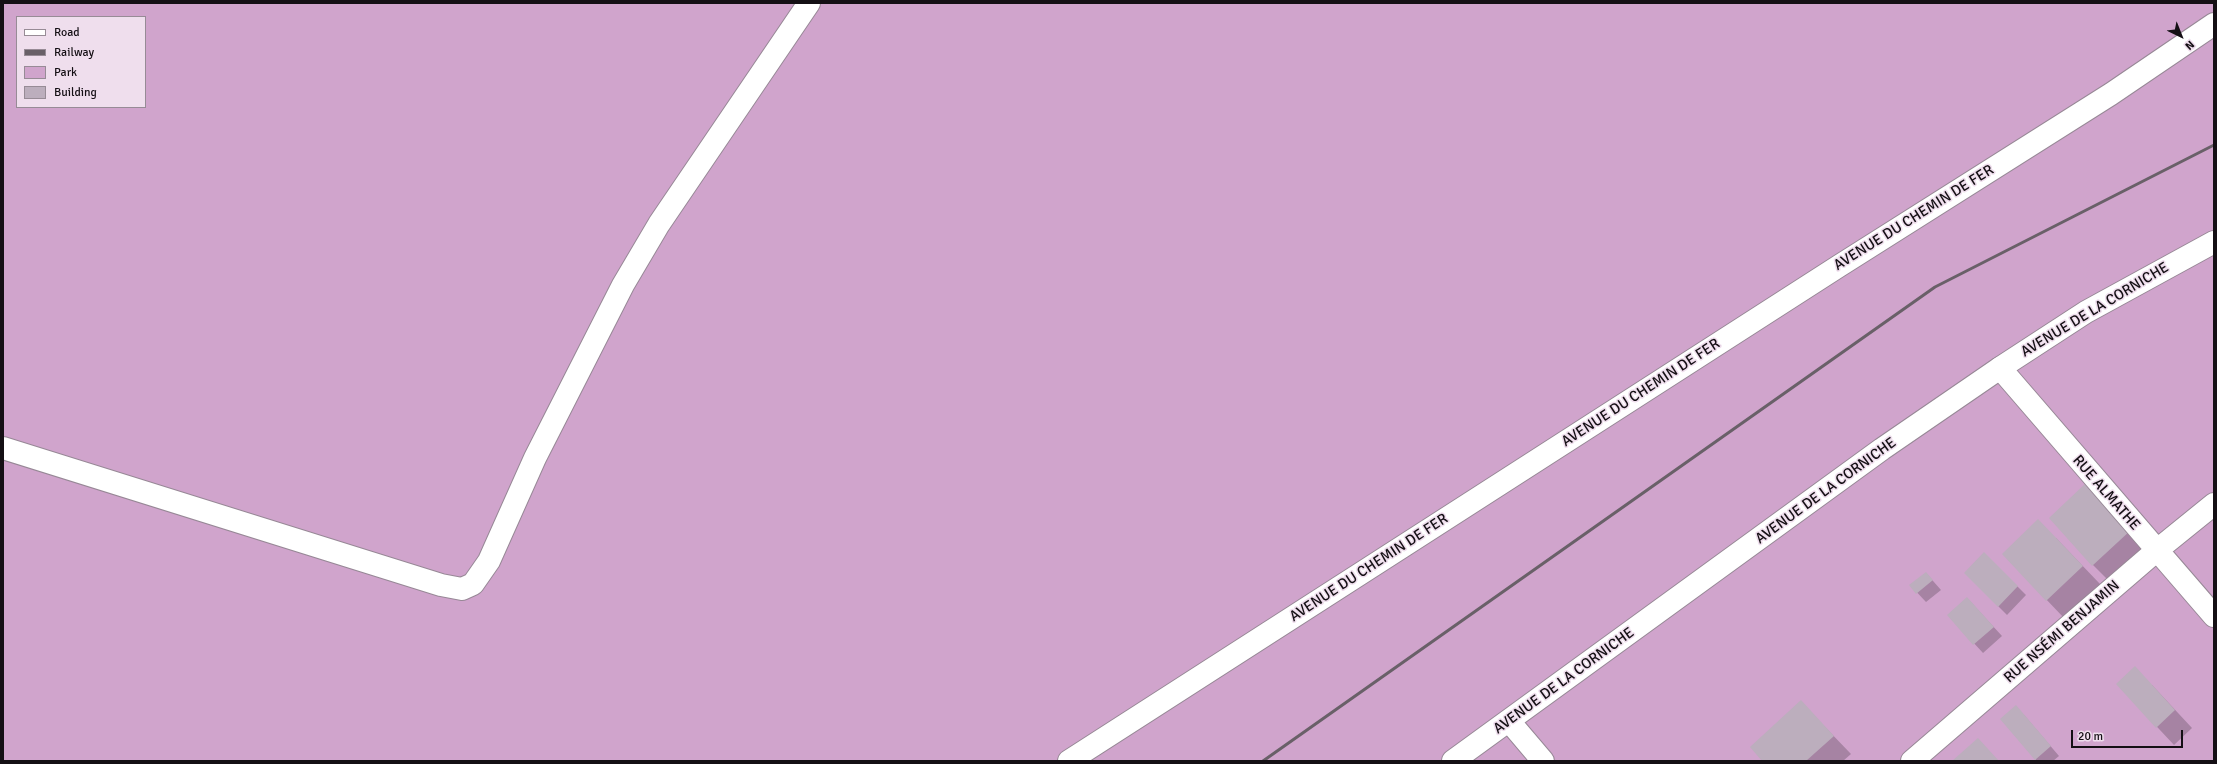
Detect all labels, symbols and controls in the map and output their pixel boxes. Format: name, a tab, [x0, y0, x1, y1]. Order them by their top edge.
legend	[16, 16, 146, 108]
north arrow	[2161, 16, 2201, 56]
text: Road	[54, 25, 80, 40]
text: N	[2182, 38, 2197, 53]
text: Railway	[54, 45, 94, 60]
text: Park	[54, 65, 77, 80]
text: Building	[54, 85, 97, 100]
street label: AVENUE DU CHEMIN DE FER	[1831, 161, 1997, 275]
street label: AVENUE DE LA CORNICHE	[2018, 259, 2172, 361]
street label: AVENUE DU CHEMIN DE FER	[1558, 335, 1724, 451]
street label: AVENUE DE LA CORNICHE	[1752, 434, 1900, 548]
street label: RUE ALMATHE	[2068, 452, 2144, 534]
street label: AVENUE DU CHEMIN DE FER	[1286, 510, 1452, 626]
street label: RUE NSÉMI BENJAMIN	[2000, 577, 2124, 687]
street label: AVENUE DE LA CORNICHE	[1490, 624, 1638, 738]
scale bar	[2073, 722, 2185, 748]
text: 20 m	[2078, 729, 2103, 744]

